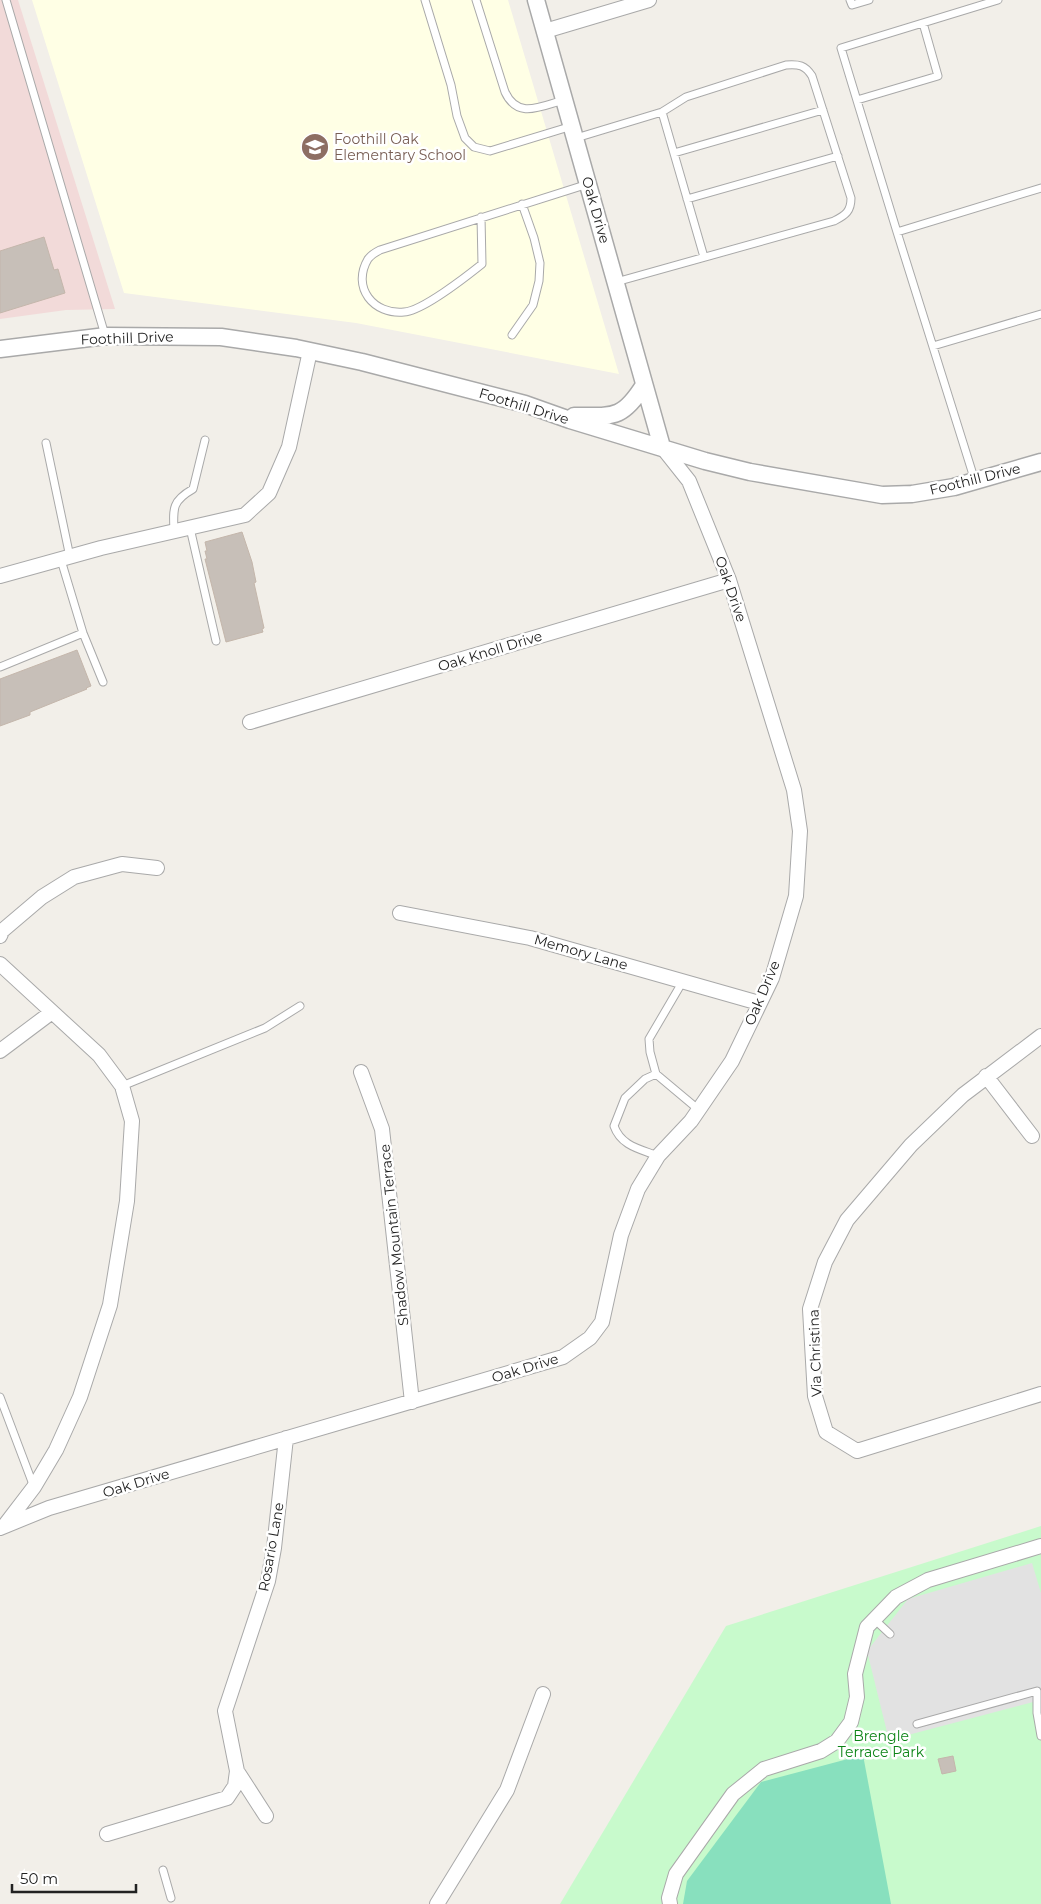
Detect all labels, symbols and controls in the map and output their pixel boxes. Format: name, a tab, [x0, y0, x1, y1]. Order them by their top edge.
place label: Foothill Oak Elementary School	[334, 130, 466, 164]
school or university icon: Foothill Oak Elementary School	[300, 132, 330, 162]
street label: Oak Drive	[578, 174, 614, 246]
street label: Foothill Drive	[80, 327, 174, 349]
street label: Foothill Drive	[477, 384, 571, 428]
street label: Foothill Drive	[928, 459, 1022, 499]
street label: Oak Drive	[711, 554, 751, 624]
street label: Oak Knoll Drive	[436, 627, 544, 675]
street label: Memory Lane	[532, 930, 630, 974]
street label: Oak Drive	[740, 958, 784, 1028]
street label: Shadow Mountain Terrace	[376, 1143, 412, 1327]
street label: Via Christina	[804, 1309, 826, 1397]
street label: Oak Drive	[490, 1349, 560, 1387]
street label: Oak Drive	[101, 1464, 171, 1502]
street label: Rosario Lane	[254, 1501, 288, 1593]
park label: Brengle Terrace Park	[838, 1727, 925, 1761]
scale bar	[12, 1862, 136, 1894]
text: 50 m	[20, 1869, 58, 1888]

